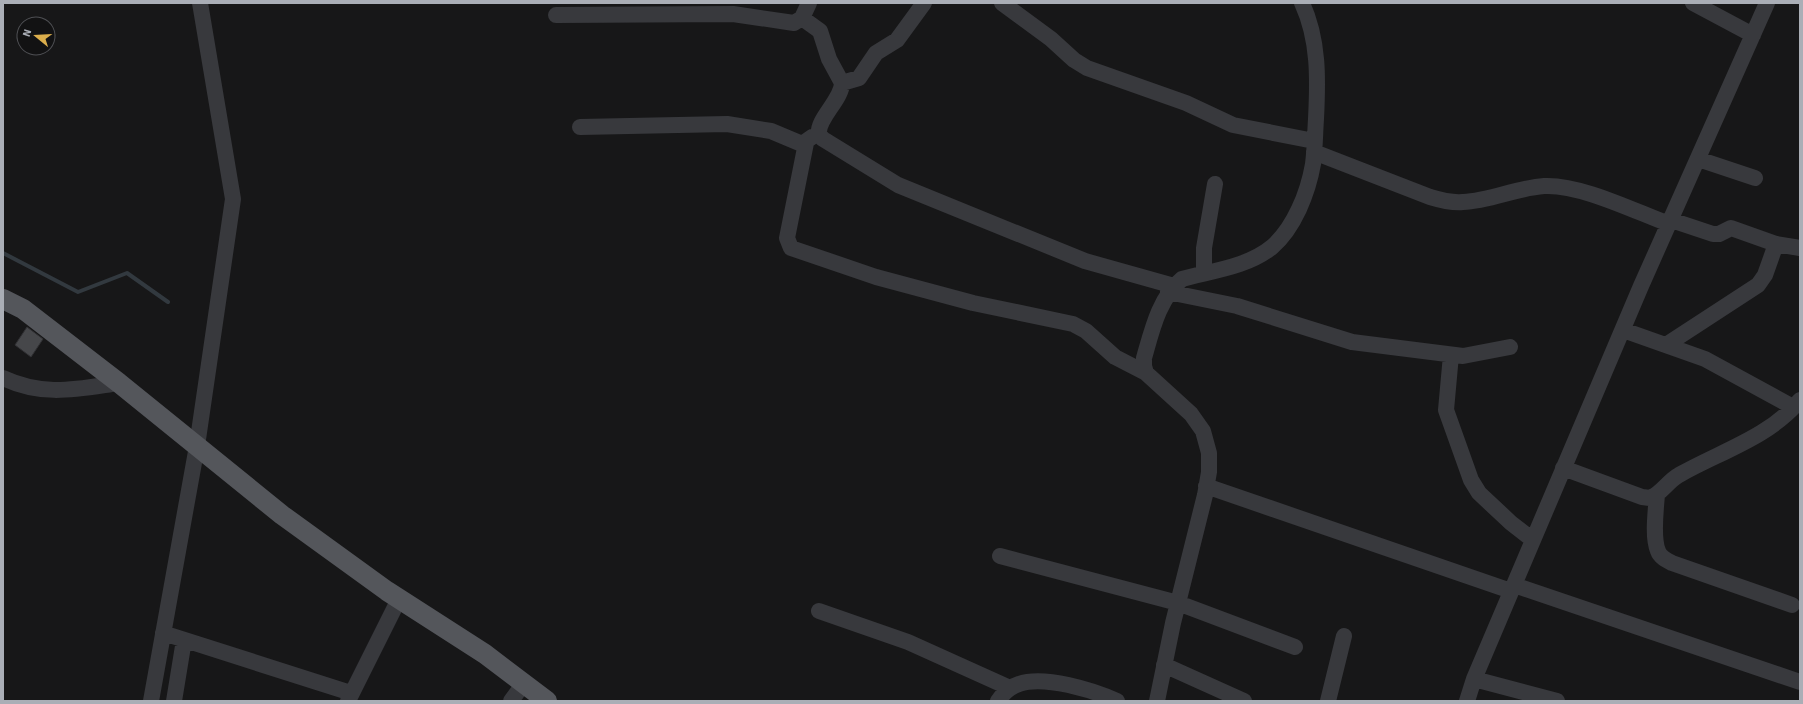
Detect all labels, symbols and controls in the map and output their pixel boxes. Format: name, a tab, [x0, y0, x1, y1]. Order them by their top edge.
north arrow	[16, 16, 56, 56]
text: N	[19, 27, 35, 39]

